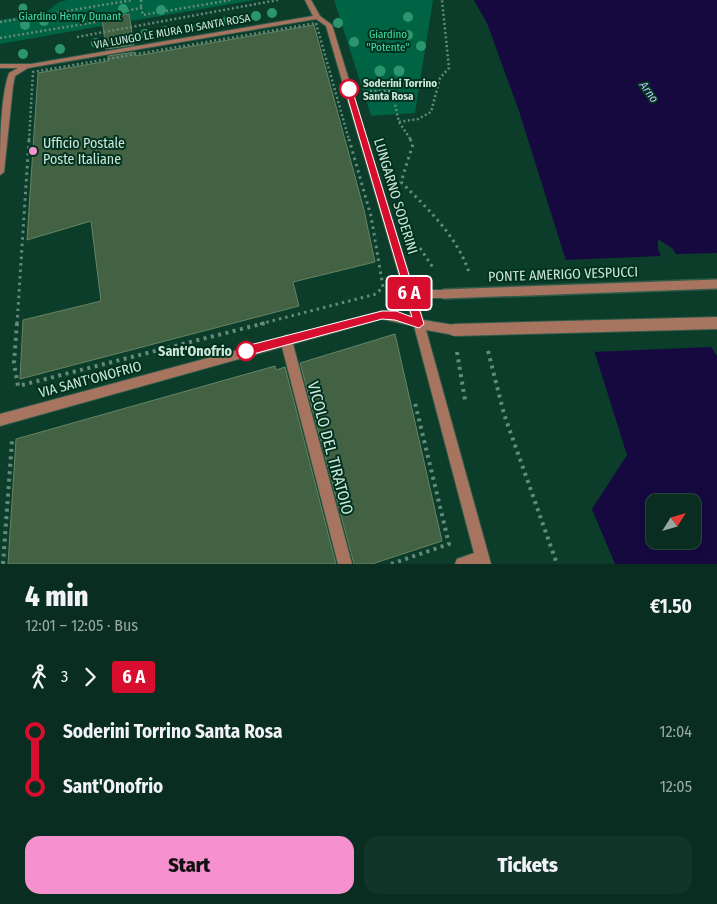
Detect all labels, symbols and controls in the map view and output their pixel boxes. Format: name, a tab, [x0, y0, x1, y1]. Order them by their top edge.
park label: Giardino Henry Dunant	[19, 10, 122, 23]
street label: VIA LUNGO LE MURA DI SANTA ROSA	[93, 11, 251, 52]
park label: Giardino "Potente"	[367, 28, 409, 54]
place label: Soderini Torrino Santa Rosa	[363, 77, 437, 103]
water label: Arno	[636, 78, 661, 105]
marker: Soderini Torrino Santa Rosa	[339, 79, 359, 99]
place label: Ufficio Postale Poste Italiane	[43, 135, 125, 168]
street label: LUNGARNO SODERINI	[370, 136, 421, 256]
marker: Ufficio Postale Poste Italiane	[27, 145, 39, 157]
street label: PONTE AMERIGO VESPUCCI	[488, 263, 638, 286]
line badge: 6 A	[380, 277, 438, 309]
text: 6 A	[398, 282, 420, 304]
marker: Sant'Onofrio	[236, 341, 256, 361]
place label: Sant'Onofrio	[158, 343, 233, 360]
street label: VIA SANT'ONOFRIO	[37, 358, 144, 401]
street label: VICOLO DEL TIRATOIO	[304, 379, 357, 517]
north arrow	[646, 494, 701, 549]
map controls	[646, 494, 701, 549]
text: 4 min	[25, 580, 88, 613]
text: €1.50	[650, 595, 692, 618]
text: 12:01 – 12:05 · Bus	[25, 616, 138, 635]
icon: walk	[25, 663, 53, 691]
icon: forward	[76, 663, 104, 691]
text: 6 A	[122, 666, 145, 688]
text: 3	[61, 667, 68, 686]
text: Soderini Torrino Santa Rosa	[63, 720, 282, 743]
text: 12:04	[659, 722, 692, 741]
text: Sant'Onofrio	[63, 775, 163, 798]
text: 12:05	[660, 777, 692, 796]
button: Start	[25, 836, 354, 894]
button: Tickets	[364, 836, 692, 894]

